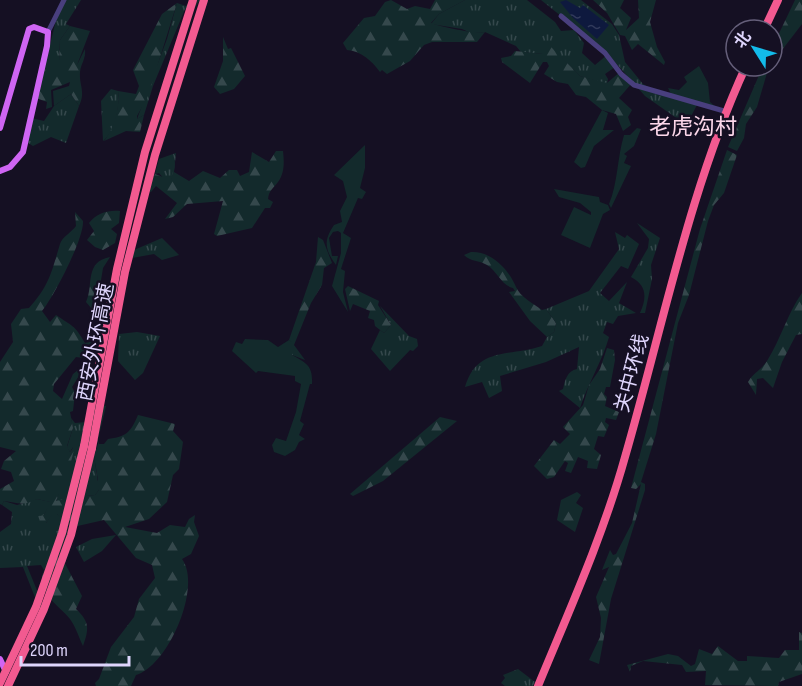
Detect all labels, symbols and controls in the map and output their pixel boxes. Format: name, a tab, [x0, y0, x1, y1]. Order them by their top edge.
north arrow	[724, 18, 784, 78]
text: 北	[731, 28, 756, 52]
district label: 老虎沟村	[649, 114, 737, 141]
street label: 西安外环高速	[73, 281, 119, 403]
street label: 关中环线	[610, 332, 654, 415]
scale bar	[21, 629, 129, 667]
text: 200 m	[30, 640, 68, 661]

